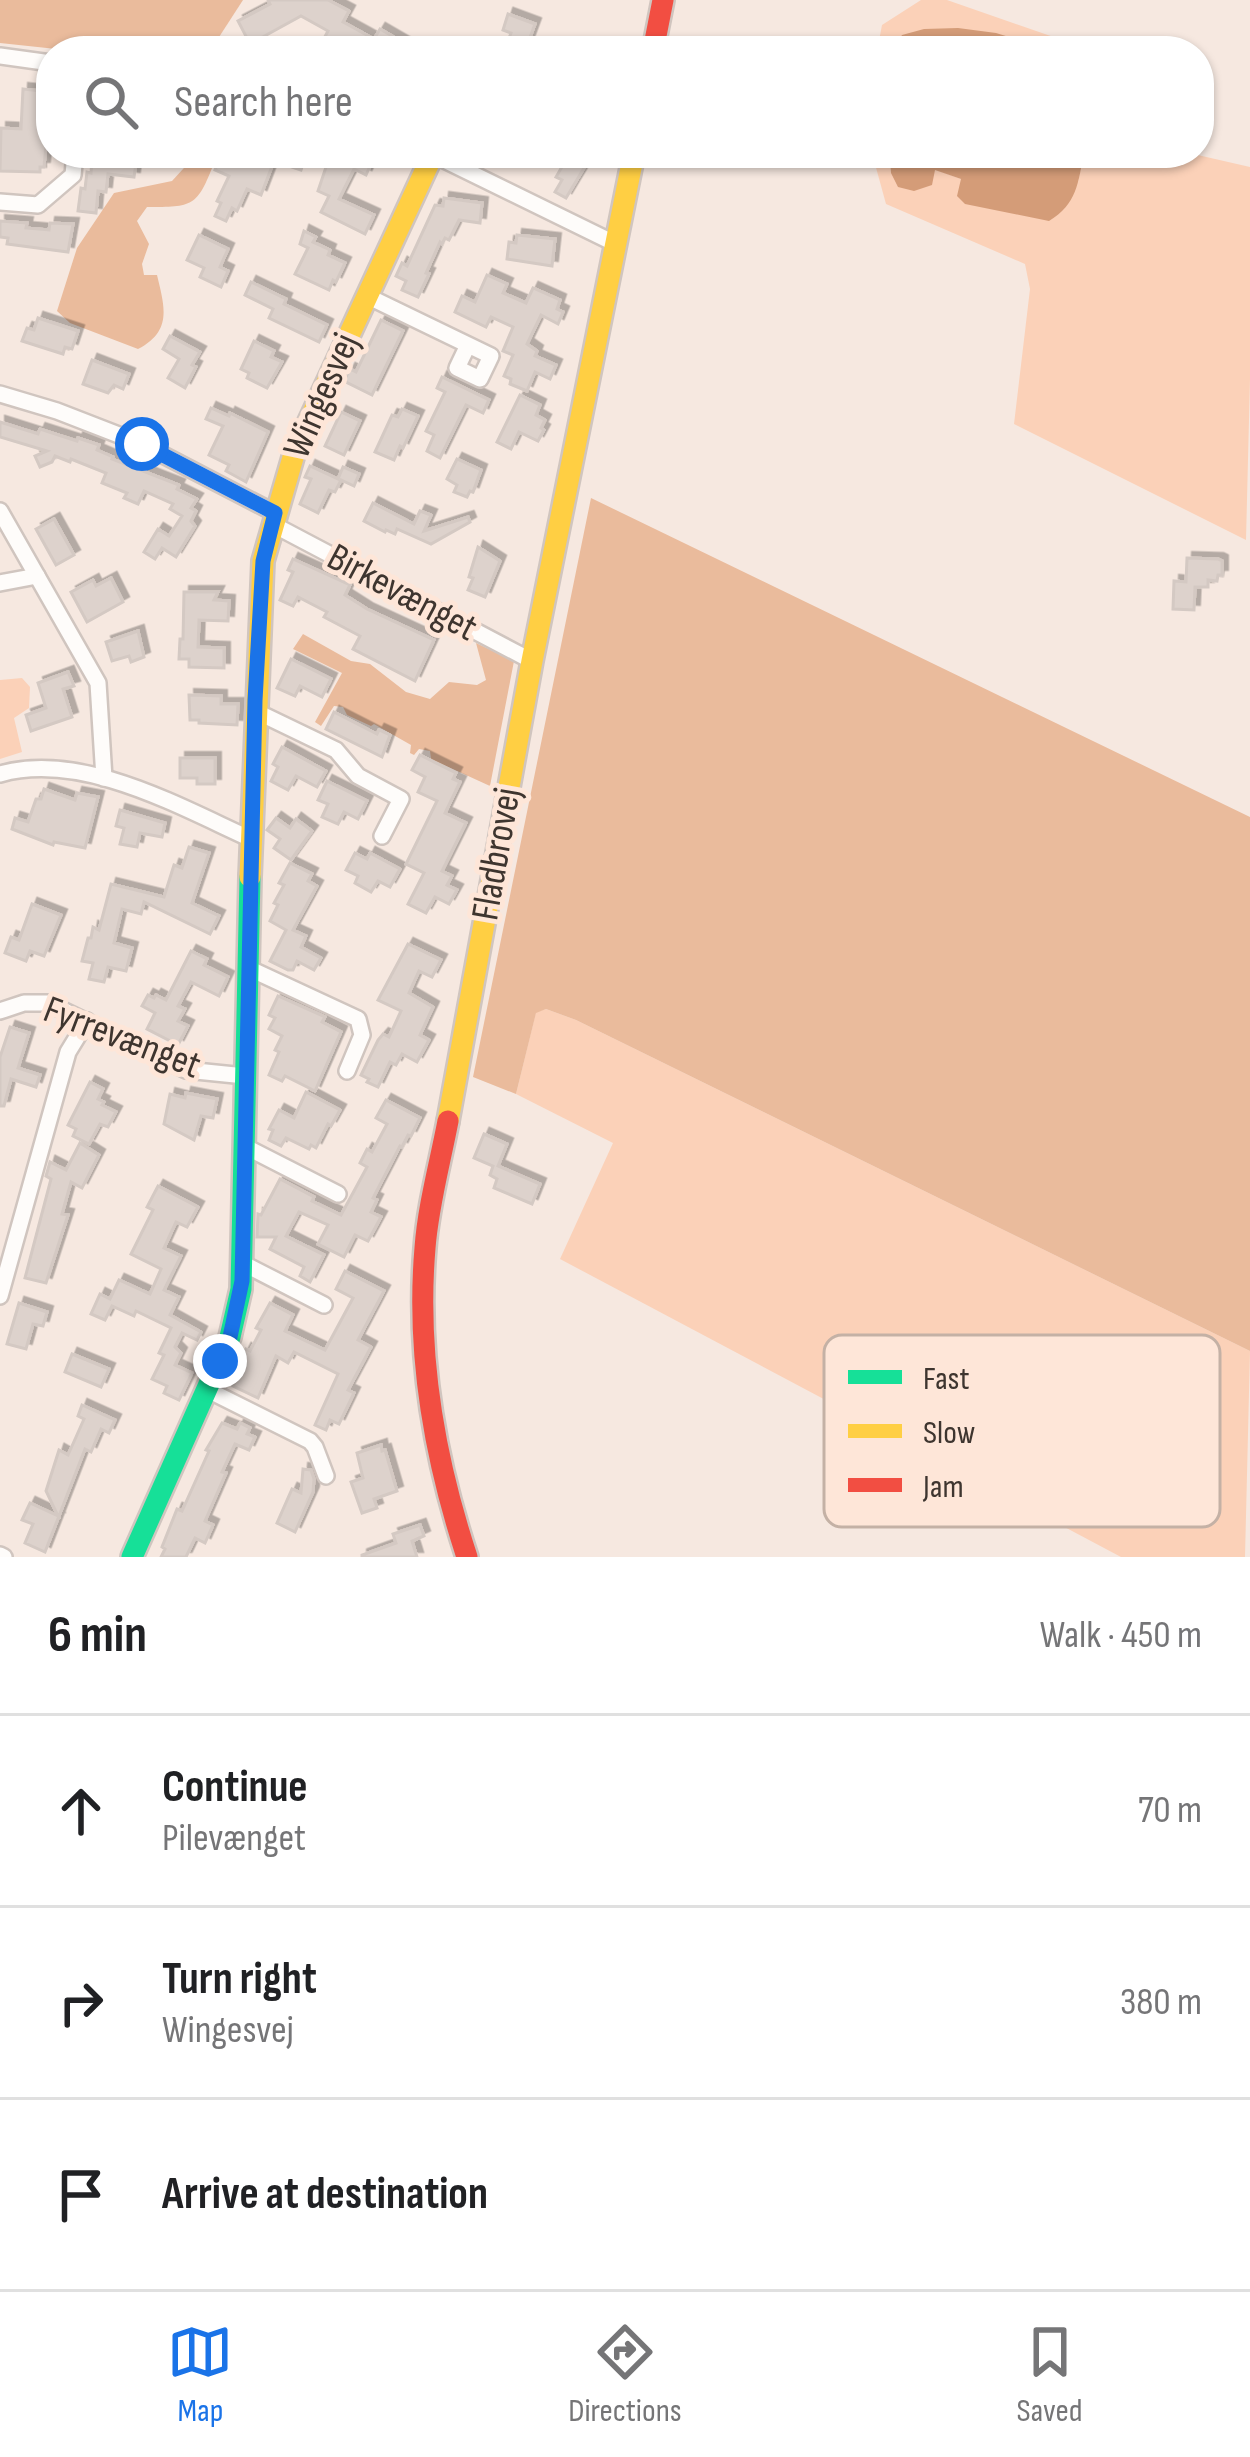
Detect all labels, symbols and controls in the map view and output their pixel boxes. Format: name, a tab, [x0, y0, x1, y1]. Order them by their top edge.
search box	[36, 36, 1214, 168]
icon: search	[78, 69, 144, 135]
text: Search here	[174, 75, 353, 130]
street label: Wingesvej	[274, 326, 370, 466]
route start	[115, 417, 169, 471]
street label: Birkevænget	[319, 534, 485, 652]
street label: Fladbrovej	[462, 784, 532, 924]
street label: Fyrrevænget	[37, 987, 207, 1089]
route end	[193, 1334, 247, 1388]
legend	[824, 1335, 1220, 1527]
text: Fast	[923, 1359, 970, 1399]
text: Slow	[923, 1413, 975, 1453]
text: Jam	[922, 1467, 964, 1507]
text: 6 min	[48, 1605, 147, 1666]
text: Walk · 450 m	[1040, 1612, 1202, 1659]
text: Continue	[162, 1760, 308, 1815]
icon: ahead	[48, 1778, 114, 1844]
text: 70 m	[1138, 1787, 1202, 1834]
text: Pilevænget	[162, 1815, 306, 1862]
text: Turn right	[162, 1952, 317, 2007]
icon: right	[48, 1970, 114, 2036]
text: 380 m	[1120, 1979, 1202, 2026]
text: Wingesvej	[162, 2007, 294, 2054]
icon: arrive	[48, 2162, 114, 2228]
text: Arrive at destination	[162, 2167, 488, 2222]
tab: Map	[167, 2319, 233, 2431]
tab: Directions	[568, 2319, 682, 2431]
tab: Saved	[1016, 2319, 1083, 2431]

